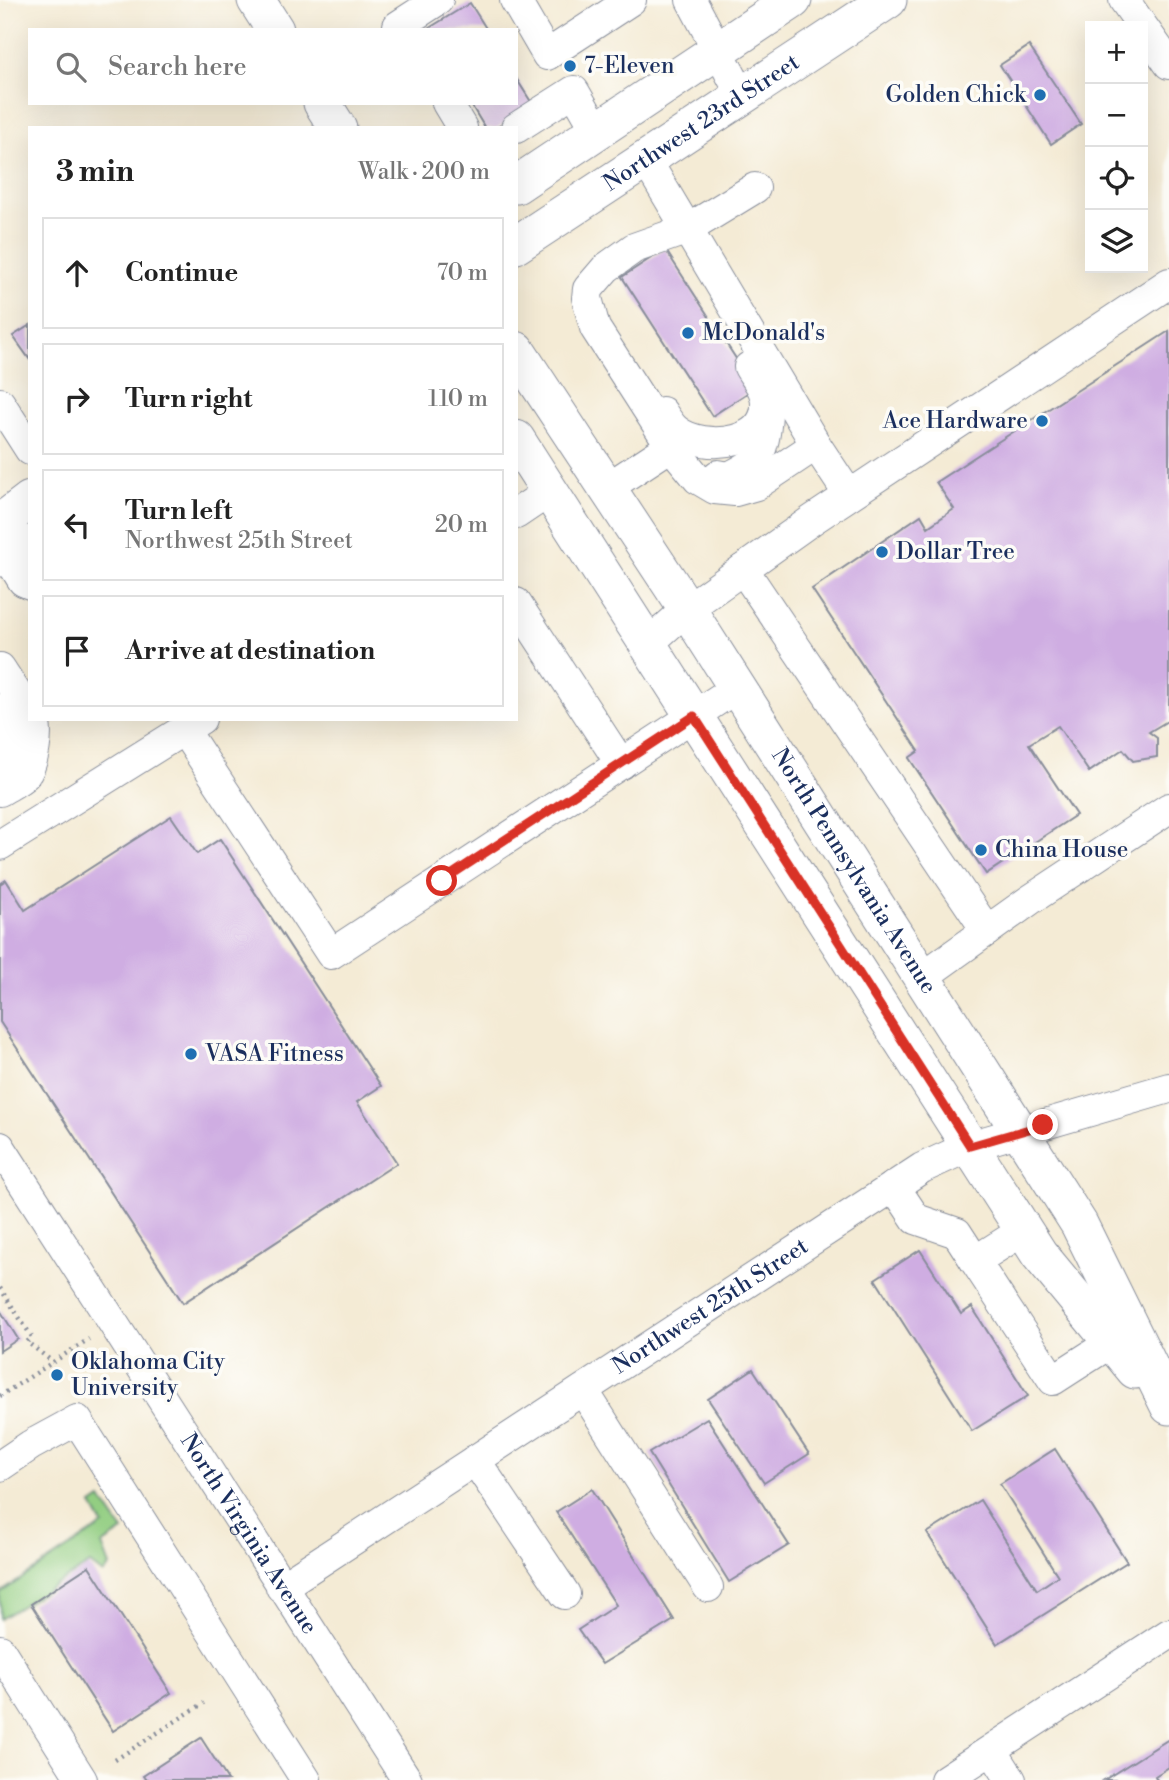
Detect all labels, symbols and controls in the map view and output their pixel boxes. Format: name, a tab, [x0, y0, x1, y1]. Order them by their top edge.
map controls	[1085, 21, 1148, 273]
button: +	[1085, 21, 1148, 84]
search box	[28, 28, 518, 105]
icon: search	[52, 48, 90, 86]
street label: Northwest 23rd Street	[598, 48, 805, 198]
text: Search here	[108, 51, 247, 83]
place label: 7-Eleven	[584, 52, 675, 80]
marker: 7-Eleven	[562, 58, 578, 74]
place label: Golden Chick	[885, 81, 1027, 109]
button: −	[1085, 84, 1148, 147]
marker: Golden Chick	[1032, 87, 1048, 103]
button: locate	[1085, 147, 1148, 210]
text: 3 min	[56, 153, 134, 191]
text: Walk · 200 m	[358, 158, 490, 186]
button: layers	[1085, 210, 1148, 273]
icon: ahead	[58, 254, 96, 292]
text: Continue	[125, 257, 238, 289]
text: 70 m	[437, 259, 488, 287]
place label: McDonald's	[702, 319, 825, 347]
marker: McDonald's	[680, 325, 696, 341]
icon: right	[58, 380, 96, 418]
text: Turn right	[125, 383, 253, 415]
text: 110 m	[428, 385, 488, 413]
place label: Ace Hardware	[882, 407, 1028, 435]
marker: Ace Hardware	[1034, 413, 1050, 429]
text: Turn left	[125, 495, 233, 527]
icon: left	[58, 506, 96, 544]
text: 20 m	[435, 511, 488, 539]
text: Northwest 25th Street	[125, 527, 353, 555]
place label: Dollar Tree	[896, 538, 1015, 566]
marker: Dollar Tree	[874, 544, 890, 560]
icon: arrive	[58, 632, 96, 670]
text: Arrive at destination	[125, 635, 375, 667]
street label: North Pennsylvania Avenue	[765, 743, 943, 999]
place label: China House	[995, 836, 1128, 864]
marker: China House	[973, 842, 989, 858]
route start	[426, 865, 457, 896]
place label: VASA Fitness	[204, 1040, 344, 1068]
marker: VASA Fitness	[183, 1046, 199, 1062]
route end	[1027, 1109, 1058, 1140]
street label: Northwest 25th Street	[607, 1232, 814, 1380]
place label: Oklahoma City University	[71, 1348, 226, 1402]
marker: Oklahoma City University	[49, 1367, 65, 1383]
street label: North Virginia Avenue	[174, 1428, 324, 1639]

